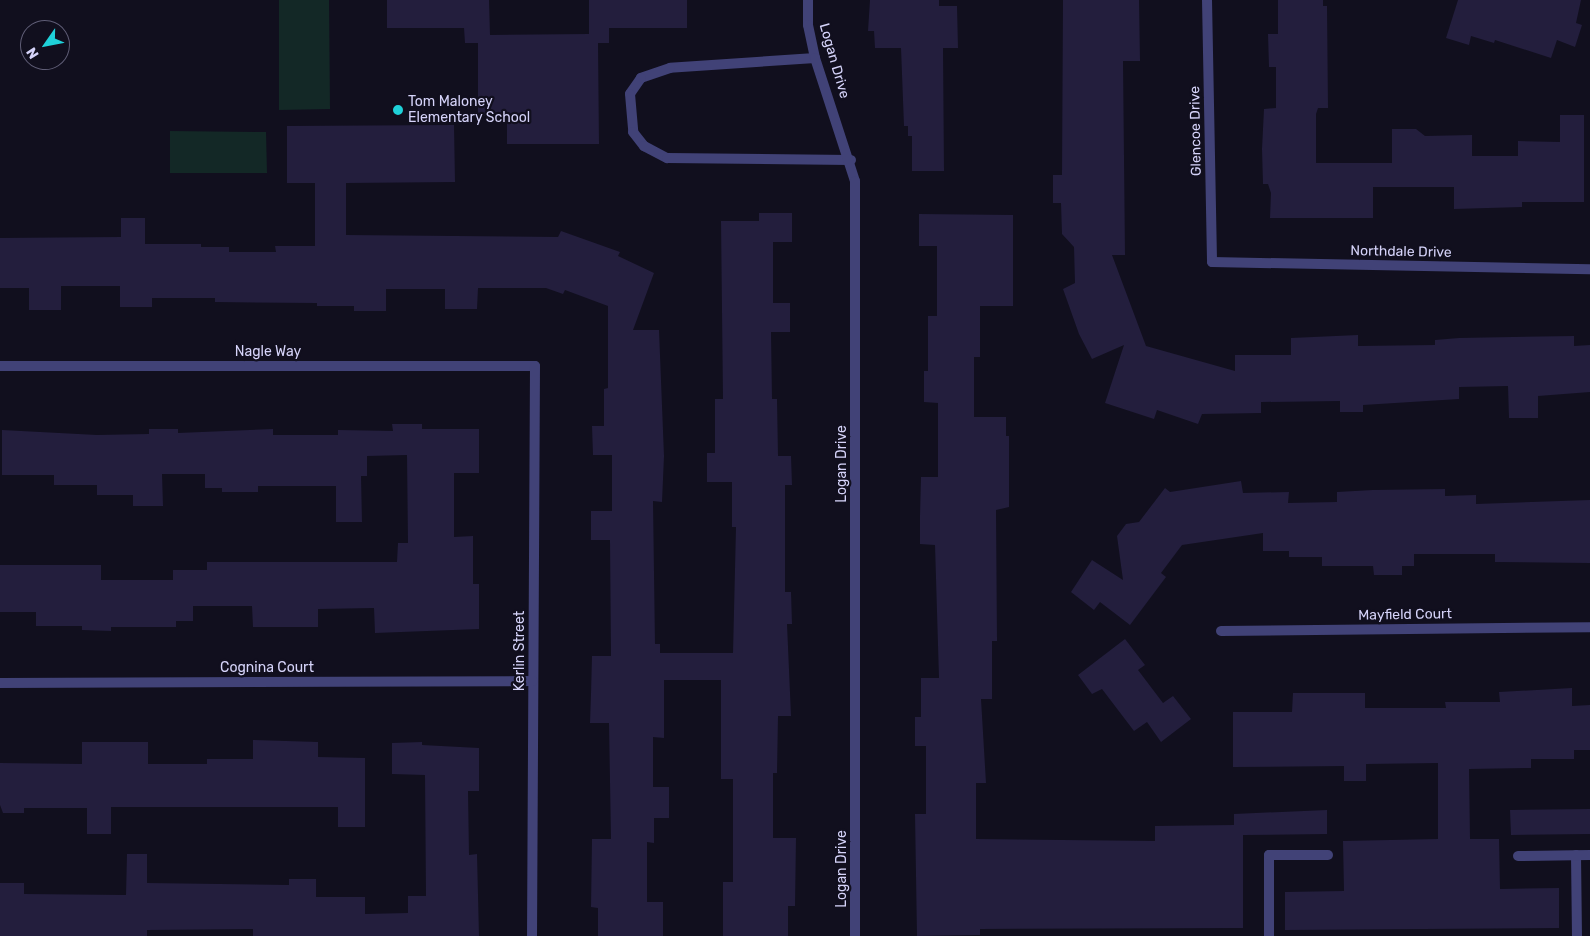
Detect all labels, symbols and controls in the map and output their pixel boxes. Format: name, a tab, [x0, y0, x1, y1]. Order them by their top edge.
north arrow	[20, 20, 70, 70]
street label: Logan Drive	[815, 21, 853, 101]
text: N	[23, 44, 43, 62]
street label: Glencoe Drive	[1187, 86, 1205, 176]
place label: Tom Maloney Elementary School	[408, 94, 531, 126]
marker: Tom Maloney Elementary School	[392, 104, 404, 116]
street label: Northdale Drive	[1350, 243, 1452, 261]
street label: Nagle Way	[235, 344, 301, 360]
street label: Logan Drive	[834, 425, 850, 503]
street label: Mayfield Court	[1358, 606, 1452, 624]
street label: Kerlin Street	[512, 611, 528, 691]
street label: Cognina Court	[220, 660, 314, 676]
street label: Logan Drive	[834, 830, 850, 908]

